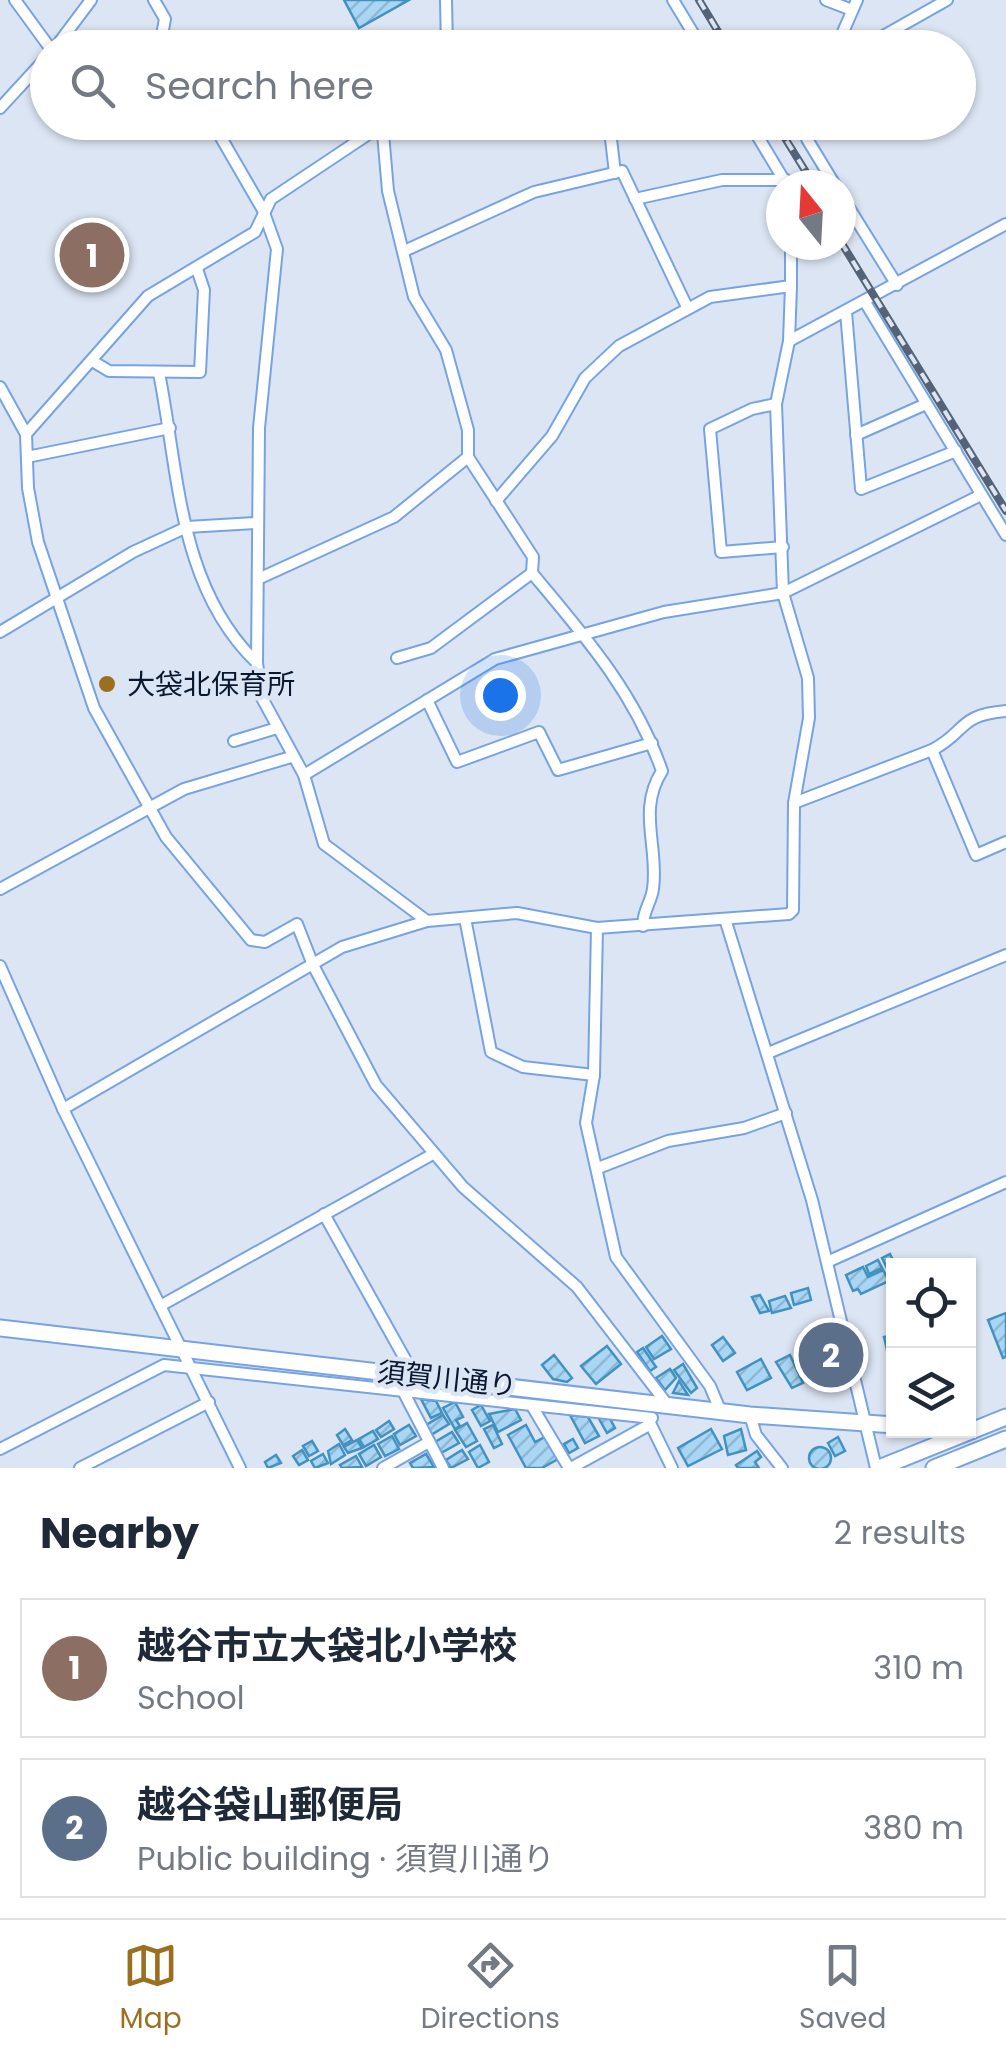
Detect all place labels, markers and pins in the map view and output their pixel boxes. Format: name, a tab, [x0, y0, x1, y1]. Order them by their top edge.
pin: 1	[59, 218, 124, 292]
place label: 大袋北保育所	[127, 665, 295, 704]
marker: 大袋北保育所	[96, 673, 118, 695]
pin: 2	[798, 1318, 864, 1392]

